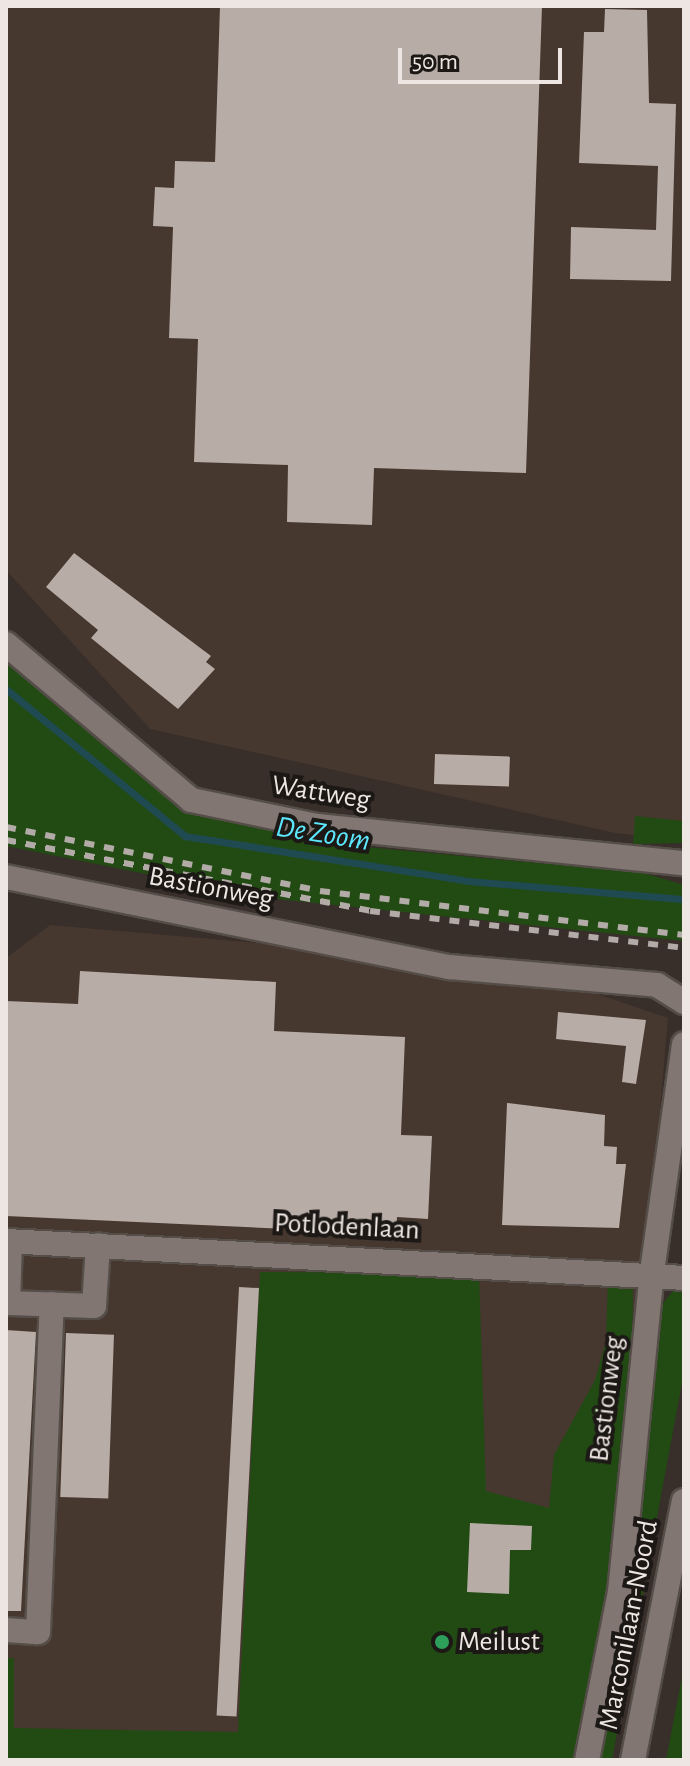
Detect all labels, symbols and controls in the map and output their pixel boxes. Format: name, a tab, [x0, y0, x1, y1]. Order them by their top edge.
scale bar	[402, 32, 566, 82]
text: 50 m	[412, 50, 458, 74]
street label: Wattweg	[269, 769, 373, 817]
water label: De Zoom	[273, 809, 373, 859]
street label: Bastionweg	[146, 859, 276, 917]
street label: Potlodenlaan	[273, 1206, 421, 1248]
street label: Bastionweg	[583, 1334, 631, 1464]
street label: Marconilaan-Noord	[592, 1517, 666, 1733]
place label: Meilust	[458, 1625, 540, 1659]
marker: Meilust	[433, 1633, 451, 1651]

